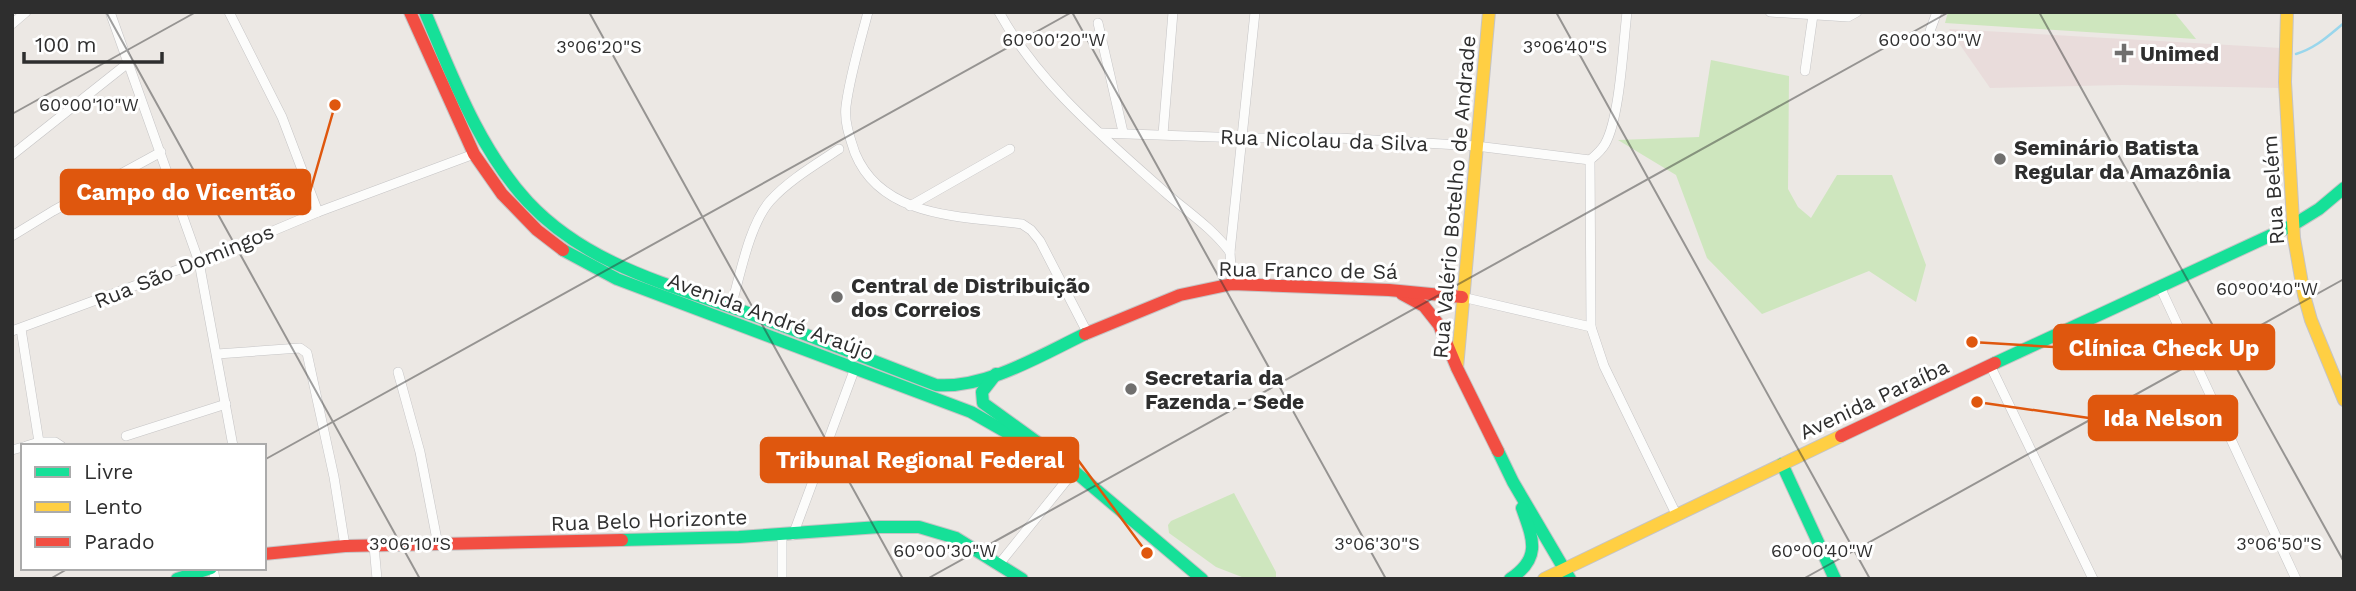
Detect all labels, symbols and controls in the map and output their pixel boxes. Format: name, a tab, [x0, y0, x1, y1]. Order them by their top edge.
scale bar	[24, 21, 163, 65]
text: 60°00'20"W	[1002, 29, 1106, 50]
text: 60°00'30"W	[1878, 29, 1982, 50]
text: 100 m	[35, 32, 97, 57]
street label: Rua Valério Botelho de Andrade	[1427, 34, 1481, 360]
text: 3°06'20"S	[556, 36, 642, 57]
text: 3°06'40"S	[1523, 36, 1607, 57]
place label: Unimed	[2140, 41, 2219, 66]
marker: Unimed	[2114, 43, 2134, 63]
text: 60°00'10"W	[39, 94, 139, 115]
street label: Rua Nicolau da Silva	[1219, 124, 1429, 156]
street label: Rua Belém	[2257, 134, 2289, 246]
place label: Seminário Batista Regular da Amazônia	[2014, 135, 2231, 184]
marker: Seminário Batista Regular da Amazônia	[1992, 151, 2008, 167]
callout: Campo do Vicentão	[61, 170, 310, 214]
text: Campo do Vicentão	[76, 179, 296, 206]
street label: Rua São Domingos	[91, 219, 277, 313]
street label: Rua Franco de Sá	[1218, 256, 1398, 284]
street label: Avenida André Araújo	[665, 267, 877, 365]
place label: Central de Distribuição dos Correios	[851, 273, 1090, 322]
text: 60°00'40"W	[2216, 278, 2318, 299]
marker: Central de Distribuição dos Correios	[829, 289, 845, 305]
callout: Clínica Check Up	[2054, 325, 2274, 369]
text: Clínica Check Up	[2068, 335, 2260, 362]
street label: Avenida Paraíba	[1795, 353, 1953, 445]
place label: Secretaria da Fazenda - Sede	[1145, 365, 1304, 414]
marker: Secretaria da Fazenda - Sede	[1123, 381, 1139, 397]
callout: Ida Nelson	[2089, 396, 2237, 440]
text: Ida Nelson	[2103, 405, 2223, 432]
callout: Tribunal Regional Federal	[761, 438, 1078, 482]
legend	[21, 444, 266, 570]
text: Tribunal Regional Federal	[776, 447, 1065, 474]
text: Livre	[84, 459, 133, 484]
text: Lento	[84, 494, 143, 519]
street label: Rua Belo Horizonte	[550, 504, 748, 536]
text: Parado	[84, 529, 155, 554]
text: 3°06'10"S	[369, 533, 451, 554]
text: 3°06'30"S	[1334, 533, 1420, 554]
text: 3°06'50"S	[2236, 533, 2322, 554]
text: 60°00'30"W	[893, 540, 997, 561]
text: 60°00'40"W	[1771, 540, 1873, 561]

